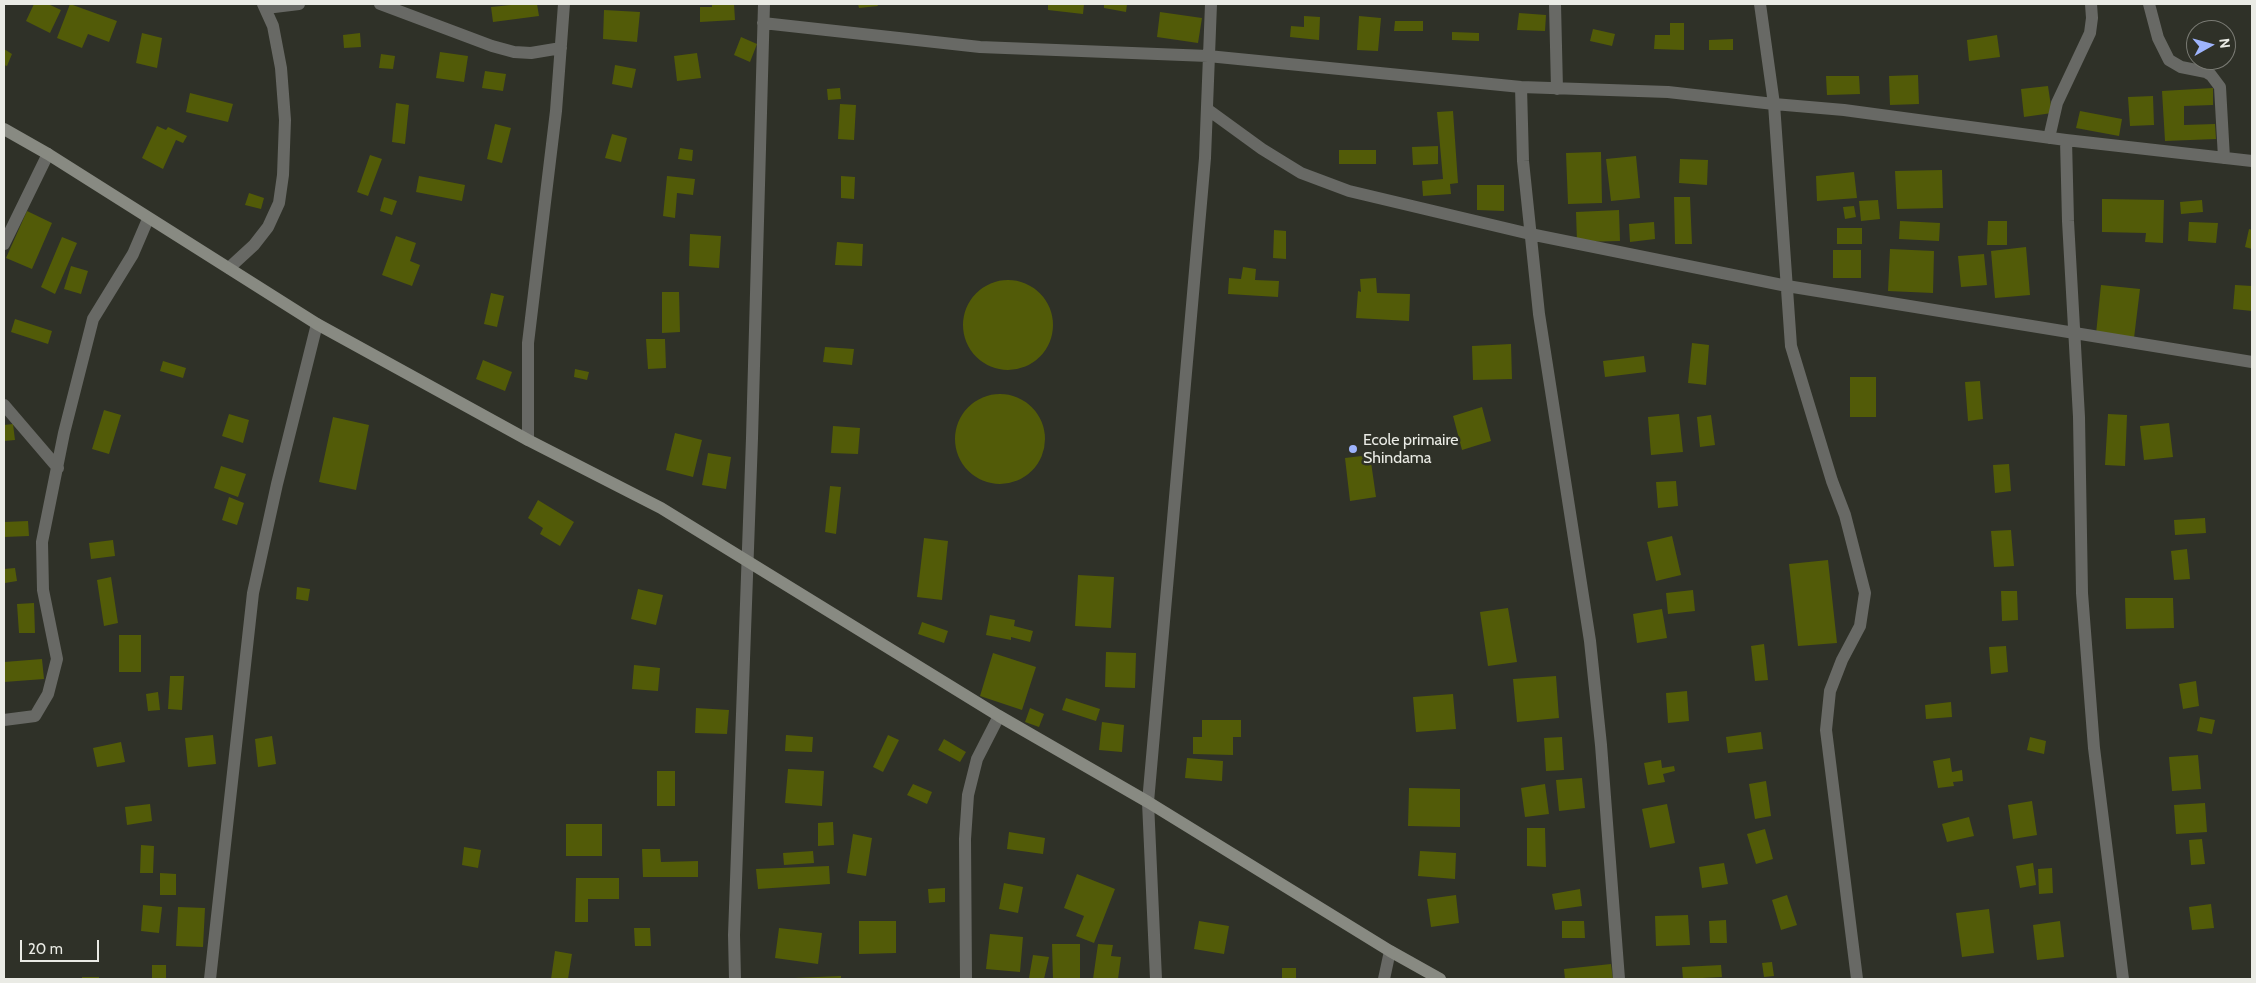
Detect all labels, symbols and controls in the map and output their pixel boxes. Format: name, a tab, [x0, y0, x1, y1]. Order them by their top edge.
north arrow	[2186, 20, 2236, 70]
text: N	[2215, 37, 2234, 49]
place label: Ecole primaire Shindama	[1363, 430, 1459, 468]
marker: Ecole primaire Shindama	[1347, 443, 1359, 455]
scale bar	[22, 930, 101, 962]
text: 20 m	[28, 940, 63, 958]

